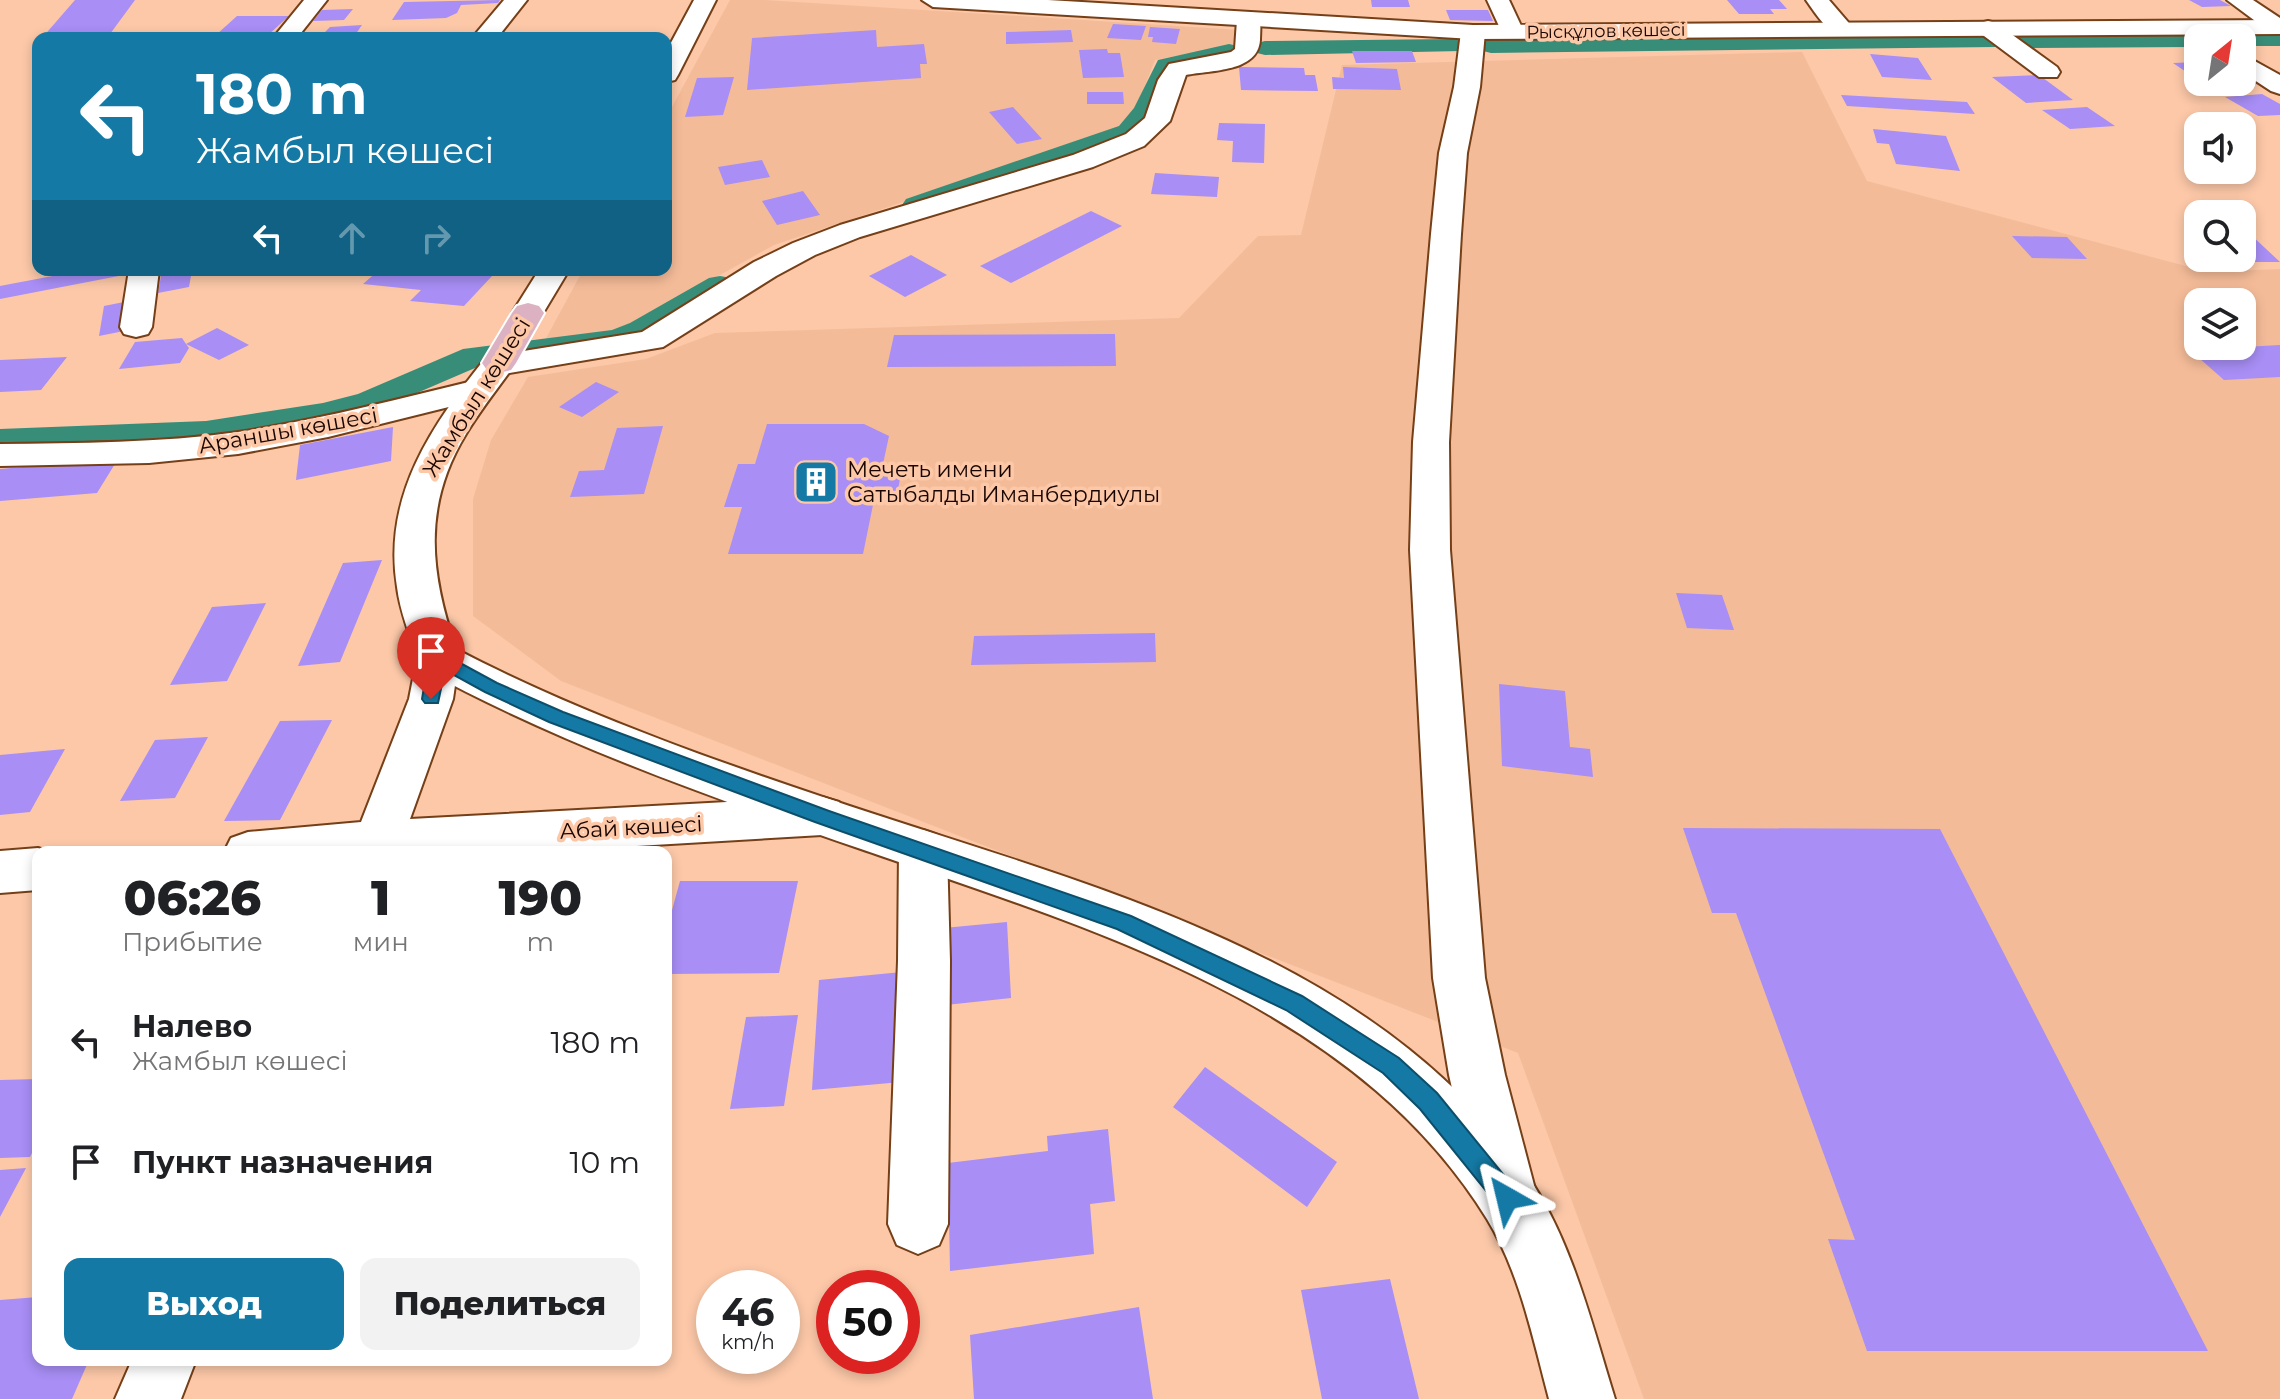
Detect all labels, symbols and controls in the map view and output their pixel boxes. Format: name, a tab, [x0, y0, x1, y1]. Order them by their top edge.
street label: Рысқұлов көшесі	[1526, 19, 1686, 43]
north arrow	[2184, 24, 2256, 96]
map controls	[2184, 24, 2256, 360]
text: 180 m	[196, 60, 368, 128]
icon: left	[64, 64, 168, 168]
button: sound	[2184, 112, 2256, 184]
text: Жамбыл көшесі	[196, 128, 494, 172]
button: search	[2184, 200, 2256, 272]
icon: left	[246, 216, 290, 260]
icon: ahead	[330, 216, 374, 260]
icon: right	[414, 216, 458, 260]
button: layers	[2184, 288, 2256, 360]
street label: Жамбыл көшесі	[417, 313, 536, 482]
street label: Араншы көшесі	[196, 401, 380, 460]
place label: Мечеть имени Сатыбалды Иманбердиулы	[847, 456, 1160, 508]
building icon: Мечеть имени Сатыбалды Иманбердиулы	[792, 458, 840, 506]
pin	[397, 617, 465, 699]
icon: arrive	[409, 629, 453, 673]
street label: Абай көшесі	[559, 810, 703, 845]
text: 06:26	[124, 869, 261, 927]
text: 1	[371, 869, 390, 927]
text: 190	[499, 869, 582, 927]
text: Прибытие	[122, 926, 263, 958]
text: мин	[353, 926, 409, 958]
text: m	[527, 926, 554, 958]
text: Налево	[132, 1008, 252, 1045]
icon: left	[64, 1020, 108, 1064]
text: 180 m	[550, 1024, 640, 1061]
text: Жамбыл көшесі	[132, 1045, 347, 1077]
icon: arrive	[64, 1140, 108, 1184]
text: Пункт назначения	[132, 1144, 433, 1181]
text: 10 m	[570, 1144, 640, 1181]
position arrow	[1465, 1156, 1549, 1240]
button: Выход	[64, 1258, 344, 1350]
button: Поделиться	[360, 1258, 640, 1350]
speed limit sign: 50	[816, 1270, 920, 1374]
text: 46	[721, 1287, 775, 1336]
text: km/h	[721, 1330, 775, 1354]

